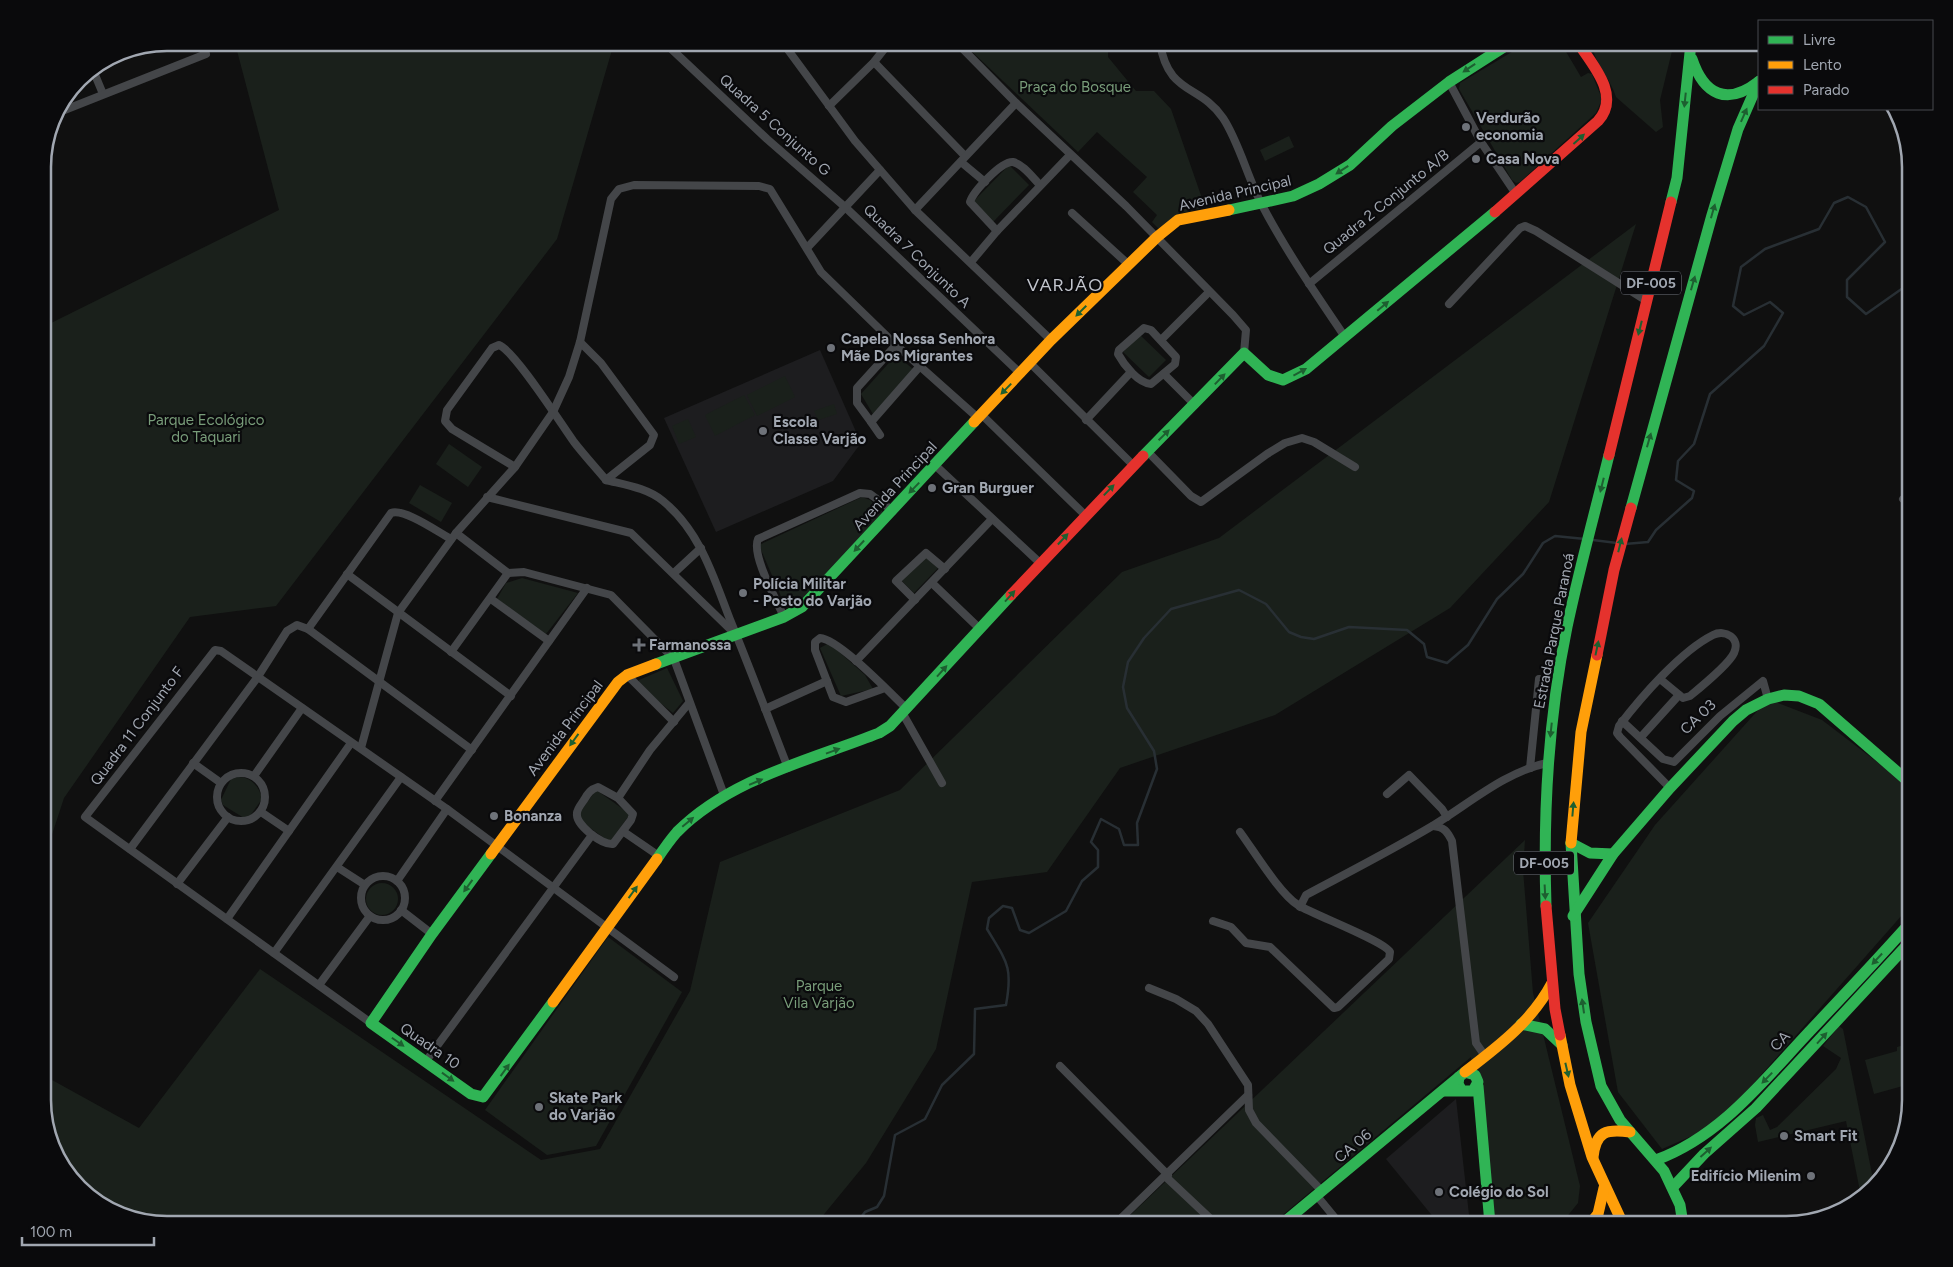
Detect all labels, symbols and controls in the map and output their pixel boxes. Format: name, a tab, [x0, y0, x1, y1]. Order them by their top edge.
legend	[1758, 20, 1933, 110]
text: Livre	[1803, 31, 1835, 49]
text: Lento	[1803, 56, 1842, 74]
one-way arrow	[1462, 64, 1475, 73]
street label: Quadra 5 Conjunto G	[716, 70, 834, 180]
park label: Praça do Bosque	[1019, 78, 1131, 96]
text: Parado	[1803, 81, 1850, 99]
one-way arrow	[1681, 92, 1689, 108]
one-way arrow	[1741, 108, 1749, 122]
place label: Verdurão economia	[1476, 109, 1543, 144]
marker: Verdurão economia	[1460, 121, 1472, 133]
one-way arrow	[1572, 133, 1585, 144]
street label: Quadra 2 Conjunto A/B	[1319, 146, 1453, 258]
place label: Casa Nova	[1486, 150, 1560, 168]
marker: Casa Nova	[1470, 153, 1482, 165]
one-way arrow	[1335, 165, 1349, 175]
street label: Avenida Principal	[1177, 171, 1293, 215]
street label: Quadra 7 Conjunto A	[860, 200, 974, 312]
one-way arrow	[1710, 203, 1718, 218]
road number: DF-005	[1621, 272, 1681, 294]
district label: VARJÃO	[1027, 274, 1103, 296]
one-way arrow	[1689, 276, 1697, 291]
one-way arrow	[1376, 300, 1389, 311]
one-way arrow	[1075, 305, 1087, 317]
one-way arrow	[1636, 320, 1644, 335]
place label: Capela Nossa Senhora Mãe Dos Migrantes	[841, 330, 995, 365]
marker: Capela Nossa Senhora Mãe Dos Migrantes	[825, 342, 837, 354]
one-way arrow	[1293, 368, 1307, 376]
one-way arrow	[1214, 373, 1226, 385]
one-way arrow	[1000, 383, 1012, 395]
park label: Parque Ecológico do Taquari	[148, 411, 265, 446]
place label: Escola Classe Varjão	[773, 413, 867, 448]
marker: Escola Classe Varjão	[757, 425, 769, 437]
one-way arrow	[1158, 429, 1170, 441]
one-way arrow	[1645, 432, 1653, 447]
street label: Avenida Principal	[849, 438, 941, 534]
one-way arrow	[1598, 478, 1606, 493]
place label: Gran Burguer	[942, 479, 1034, 497]
one-way arrow	[908, 482, 920, 494]
marker: Gran Burguer	[926, 482, 938, 494]
one-way arrow	[1103, 485, 1115, 497]
one-way arrow	[1057, 533, 1069, 545]
one-way arrow	[1616, 537, 1624, 552]
one-way arrow	[853, 540, 865, 552]
street label: Estrada Parque Paranoá	[1530, 552, 1578, 710]
place label: Polícia Militar - Posto do Varjão	[753, 575, 872, 610]
marker: Polícia Militar - Posto do Varjão	[737, 587, 749, 599]
one-way arrow	[1004, 591, 1016, 603]
place label: Farmanossa	[649, 636, 731, 654]
marker: Farmanossa	[633, 639, 645, 651]
one-way arrow	[1593, 640, 1601, 656]
street label: Quadra 11 Conjunto F	[87, 663, 187, 789]
one-way arrow	[936, 665, 948, 677]
street label: Avenida Principal	[523, 677, 607, 779]
street label: CA 03	[1676, 696, 1720, 738]
one-way arrow	[1547, 722, 1555, 738]
one-way arrow	[570, 734, 580, 747]
one-way arrow	[826, 747, 841, 754]
one-way arrow	[749, 777, 763, 785]
one-way arrow	[1569, 801, 1577, 817]
place label: Bonanza	[504, 807, 562, 825]
marker: Bonanza	[488, 810, 500, 822]
one-way arrow	[682, 817, 694, 828]
road number: DF-005	[1514, 851, 1574, 874]
one-way arrow	[463, 879, 473, 893]
one-way arrow	[1542, 884, 1550, 900]
one-way arrow	[628, 885, 638, 899]
one-way arrow	[1871, 952, 1883, 964]
park label: Parque Vila Varjão	[783, 977, 855, 1012]
one-way arrow	[1579, 997, 1587, 1013]
street label: Quadra 10	[397, 1019, 463, 1073]
street label: CA	[1766, 1027, 1794, 1055]
one-way arrow	[1817, 1032, 1828, 1045]
one-way arrow	[392, 1037, 405, 1047]
one-way arrow	[500, 1063, 510, 1077]
one-way arrow	[1563, 1063, 1571, 1078]
one-way arrow	[1761, 1071, 1773, 1083]
one-way arrow	[441, 1072, 454, 1083]
place label: Skate Park do Varjão	[549, 1089, 622, 1124]
marker: Skate Park do Varjão	[533, 1101, 545, 1113]
street label: CA 06	[1331, 1125, 1376, 1167]
place label: Smart Fit	[1794, 1127, 1858, 1145]
marker: Smart Fit	[1778, 1130, 1790, 1142]
one-way arrow	[1700, 1146, 1712, 1158]
place label: Edifício Milenim	[1691, 1167, 1801, 1185]
marker: Edifício Milenim	[1805, 1170, 1817, 1182]
place label: Colégio do Sol	[1449, 1183, 1549, 1201]
marker: Colégio do Sol	[1433, 1186, 1445, 1198]
scale bar	[22, 1214, 155, 1246]
text: 100 m	[30, 1223, 72, 1241]

